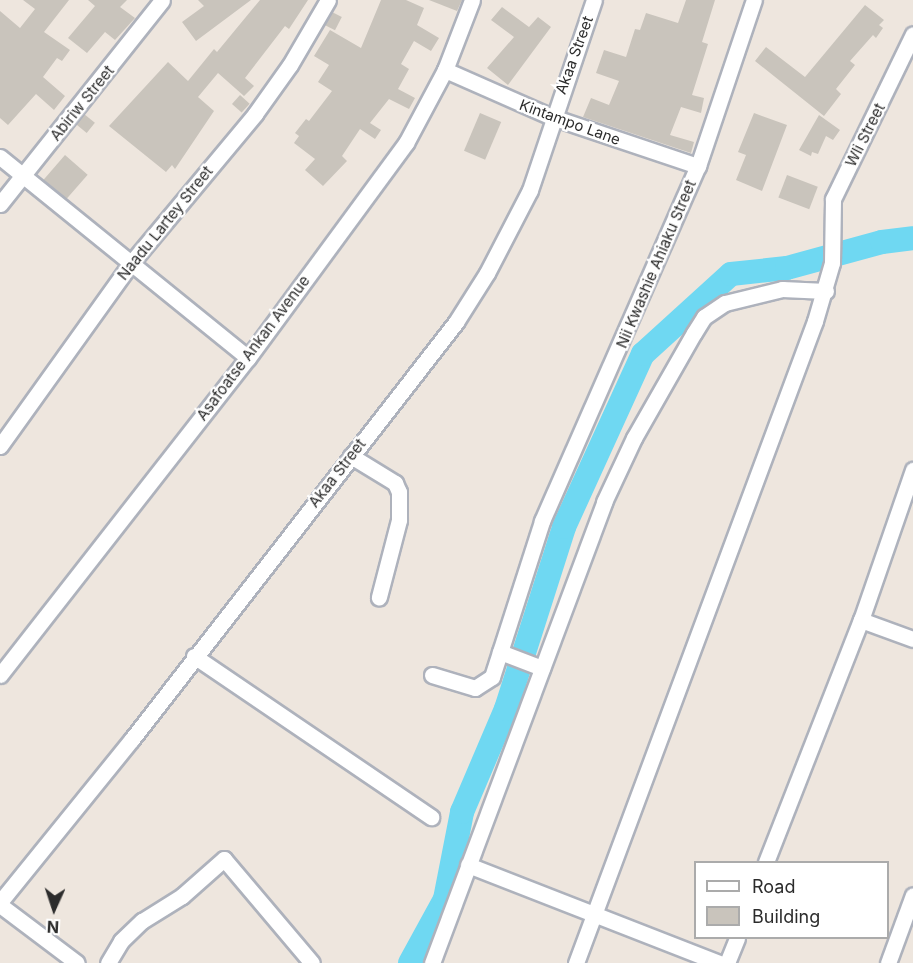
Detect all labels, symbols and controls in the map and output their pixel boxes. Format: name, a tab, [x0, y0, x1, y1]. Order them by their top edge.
street label: Akaa Street	[552, 13, 596, 97]
street label: Abiriw Street	[46, 62, 118, 144]
street label: Kintampo Lane	[517, 95, 623, 149]
street label: Wli Street	[841, 100, 889, 170]
street label: Naadu Lartey Street	[114, 162, 216, 284]
street label: Nii Kwashie Ahiaku Street	[612, 177, 700, 351]
street label: Asafoatse Ankan Avenue	[193, 272, 313, 424]
street label: Akaa Street	[305, 435, 369, 511]
legend	[694, 861, 889, 939]
text: Road	[752, 876, 795, 897]
north arrow	[24, 879, 84, 939]
text: Building	[752, 906, 820, 927]
text: N	[46, 917, 60, 937]

